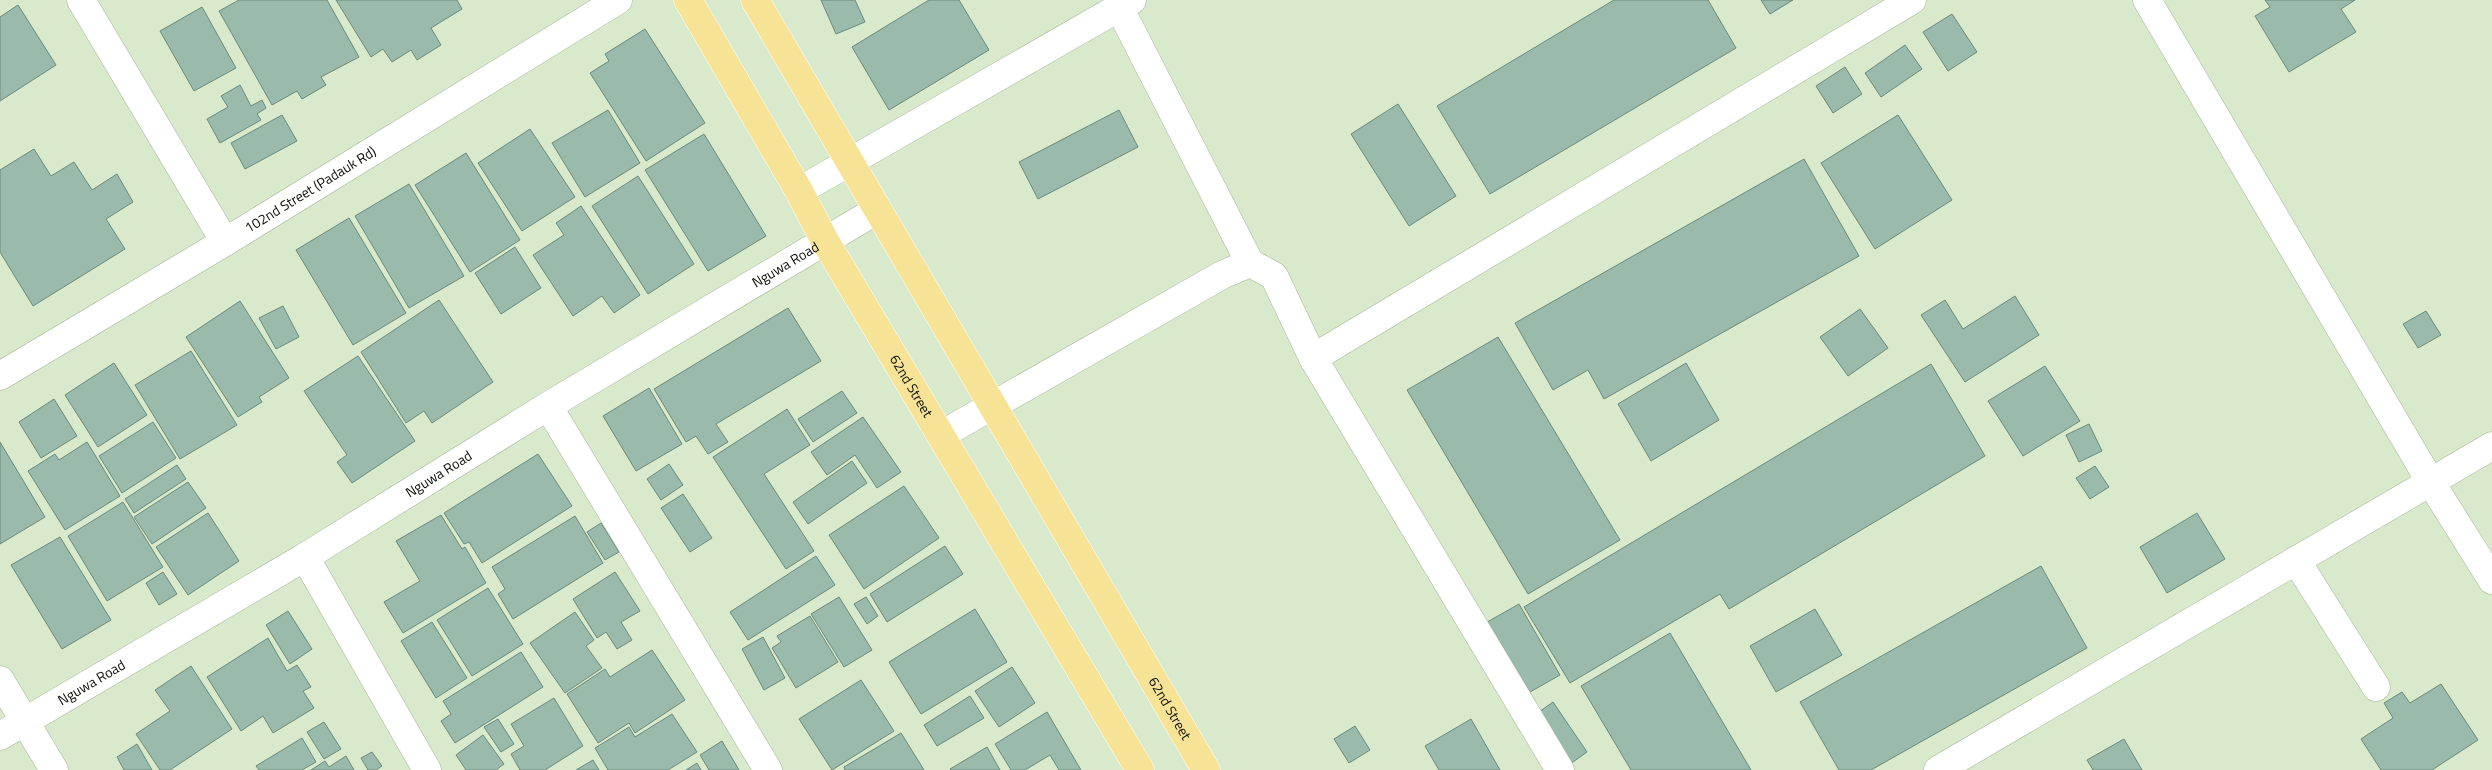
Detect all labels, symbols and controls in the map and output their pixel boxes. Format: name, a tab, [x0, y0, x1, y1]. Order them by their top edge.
street label: 102nd Street (Padauk Rd)	[240, 141, 380, 238]
street label: Nguwa Road	[747, 236, 823, 292]
street label: 62nd Street	[885, 350, 939, 421]
street label: Nguwa Road	[401, 445, 476, 502]
street label: Nguwa Road	[54, 654, 129, 710]
street label: 62nd Street	[1144, 673, 1197, 744]

